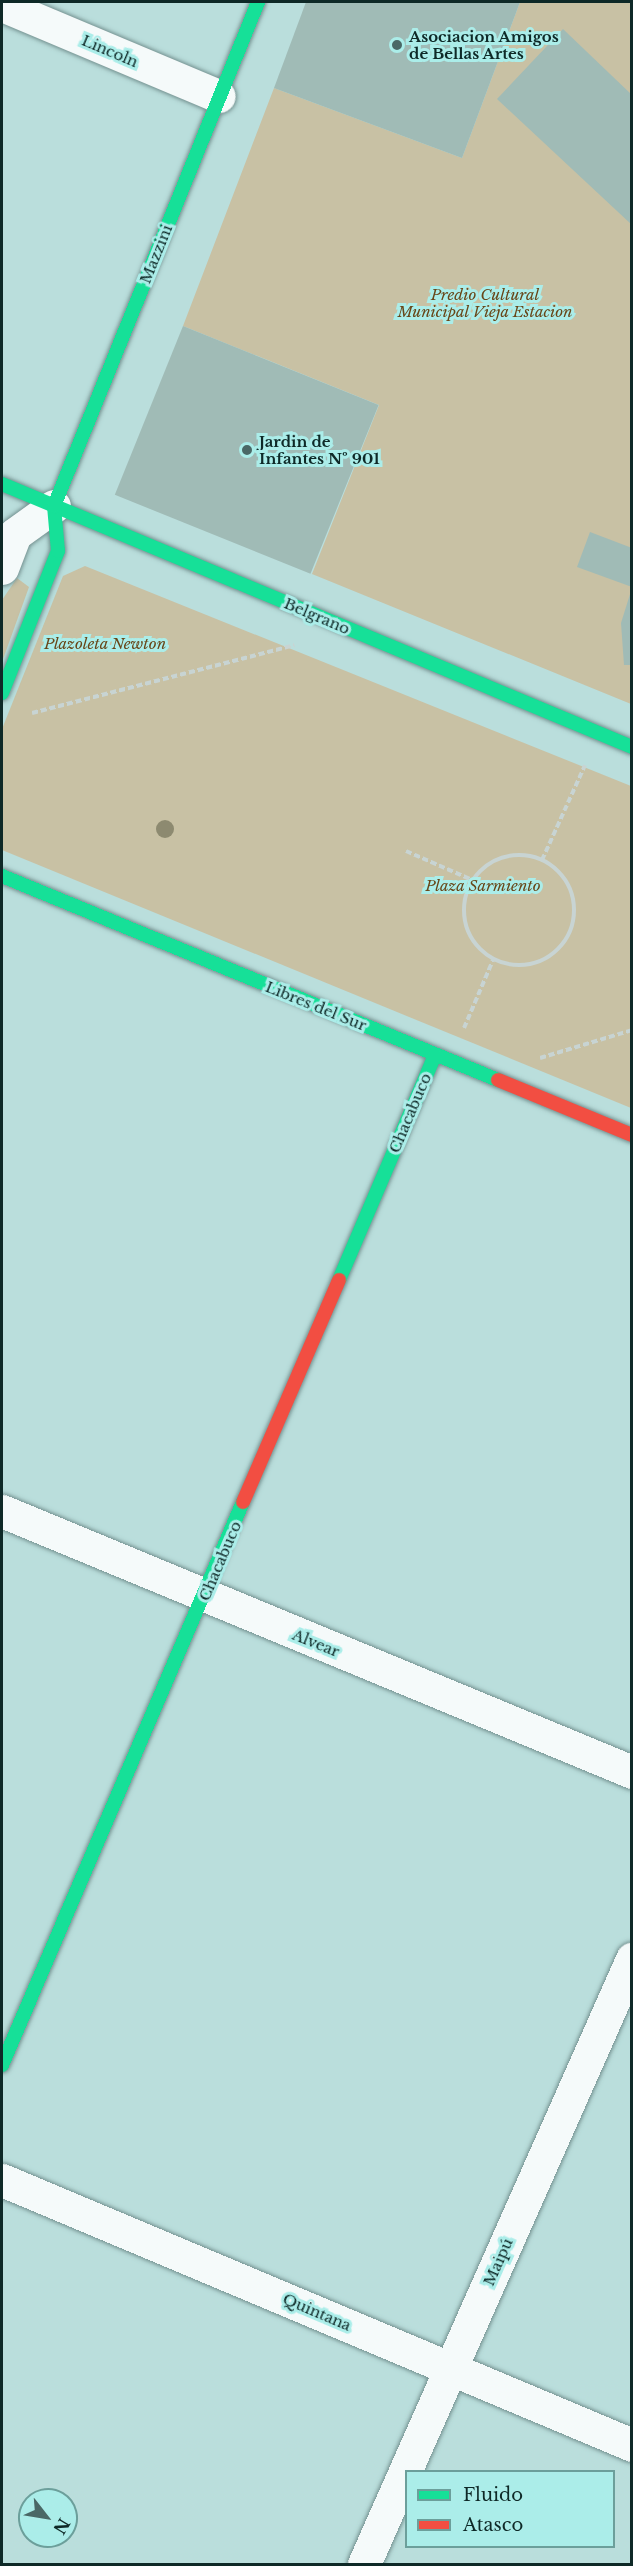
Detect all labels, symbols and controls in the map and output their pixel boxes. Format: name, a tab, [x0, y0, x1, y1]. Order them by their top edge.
place label: Asociacion Amigos de Bellas Artes	[409, 27, 559, 62]
street label: Lincoln	[79, 31, 141, 71]
marker: Asociacion Amigos de Bellas Artes	[390, 38, 404, 52]
street label: Mazzini	[136, 222, 176, 286]
park label: Predio Cultural Municipal Vieja Estacion	[397, 285, 573, 320]
place label: Jardin de Infantes Nº 901	[259, 432, 380, 467]
marker: Jardin de Infantes Nº 901	[240, 443, 254, 457]
street label: Belgrano	[281, 594, 353, 638]
park label: Plazoleta Newton	[44, 635, 166, 653]
park label: Plaza Sarmiento	[425, 877, 541, 895]
street label: Libres del Sur	[263, 978, 369, 1034]
street label: Chacabuco	[385, 1070, 435, 1156]
street label: Chacabuco	[195, 1518, 245, 1604]
street label: Alvear	[290, 1625, 342, 1661]
street label: Maipú	[480, 2235, 516, 2289]
street label: Quintana	[280, 2290, 354, 2334]
legend	[405, 2470, 615, 2548]
text: Fluido	[463, 2484, 523, 2506]
north arrow	[18, 2488, 78, 2548]
text: Atasco	[463, 2514, 523, 2536]
text: N	[49, 2515, 74, 2538]

